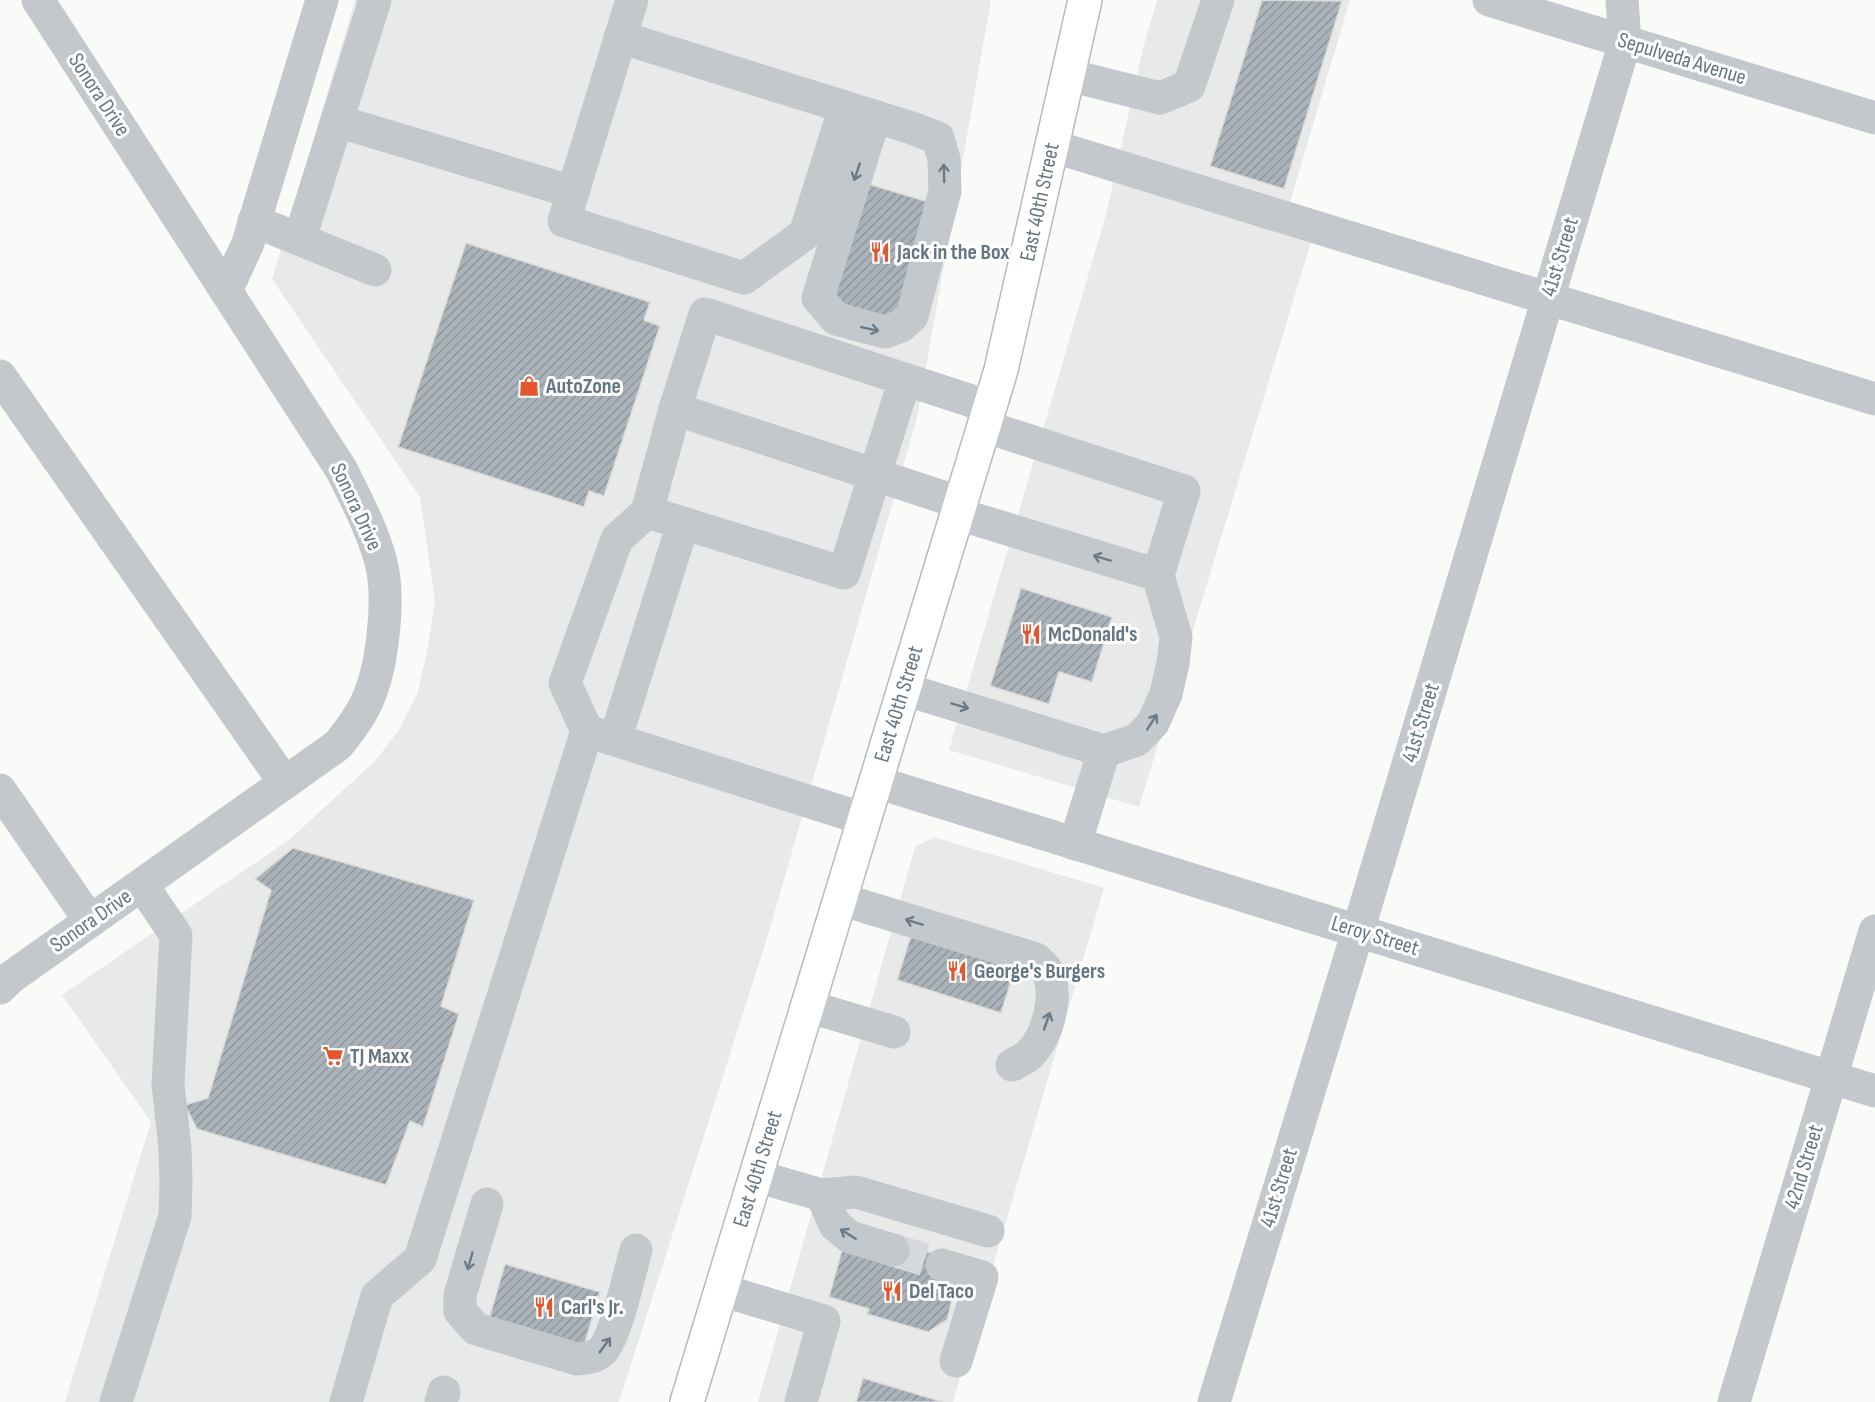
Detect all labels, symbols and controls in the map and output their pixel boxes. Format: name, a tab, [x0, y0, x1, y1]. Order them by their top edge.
street label: Sepulveda Avenue	[1615, 27, 1749, 91]
street label: Sonora Drive	[62, 48, 136, 142]
street label: East 40th Street	[1014, 140, 1066, 264]
one-way arrow	[851, 162, 862, 181]
one-way arrow	[938, 164, 950, 184]
street label: 41st Street	[1535, 214, 1585, 300]
place label: Jack in the Box	[896, 239, 1009, 266]
restaurant icon: Jack in the Box	[868, 240, 892, 264]
one-way arrow	[859, 324, 879, 335]
place label: AutoZone	[545, 373, 621, 400]
shop icon: AutoZone	[517, 374, 541, 398]
street label: Sonora Drive	[324, 459, 388, 555]
one-way arrow	[1093, 552, 1112, 563]
place label: McDonald's	[1048, 621, 1137, 648]
restaurant icon: McDonald's	[1019, 622, 1043, 646]
street label: East 40th Street	[868, 642, 930, 766]
street label: 41st Street	[1396, 680, 1446, 766]
one-way arrow	[950, 701, 969, 712]
one-way arrow	[1145, 713, 1158, 730]
street label: Sonora Drive	[45, 883, 137, 959]
street label: Leroy Street	[1328, 910, 1422, 962]
one-way arrow	[905, 916, 924, 927]
place label: George's Burgers	[974, 958, 1105, 985]
restaurant icon: George's Burgers	[945, 959, 969, 983]
one-way arrow	[1043, 1012, 1054, 1030]
place label: TJ Maxx	[350, 1043, 409, 1070]
supermarket icon: TJ Maxx	[321, 1044, 345, 1068]
street label: East 40th Street	[727, 1107, 789, 1231]
street label: 42nd Street	[1778, 1121, 1830, 1212]
street label: 41st Street	[1254, 1145, 1304, 1231]
one-way arrow	[839, 1227, 856, 1240]
one-way arrow	[464, 1251, 475, 1270]
place label: Del Taco	[909, 1278, 974, 1305]
restaurant icon: Del Taco	[880, 1279, 904, 1303]
place label: Carl's Jr.	[561, 1294, 624, 1321]
restaurant icon: Carl's Jr.	[532, 1295, 556, 1319]
one-way arrow	[599, 1337, 611, 1353]

